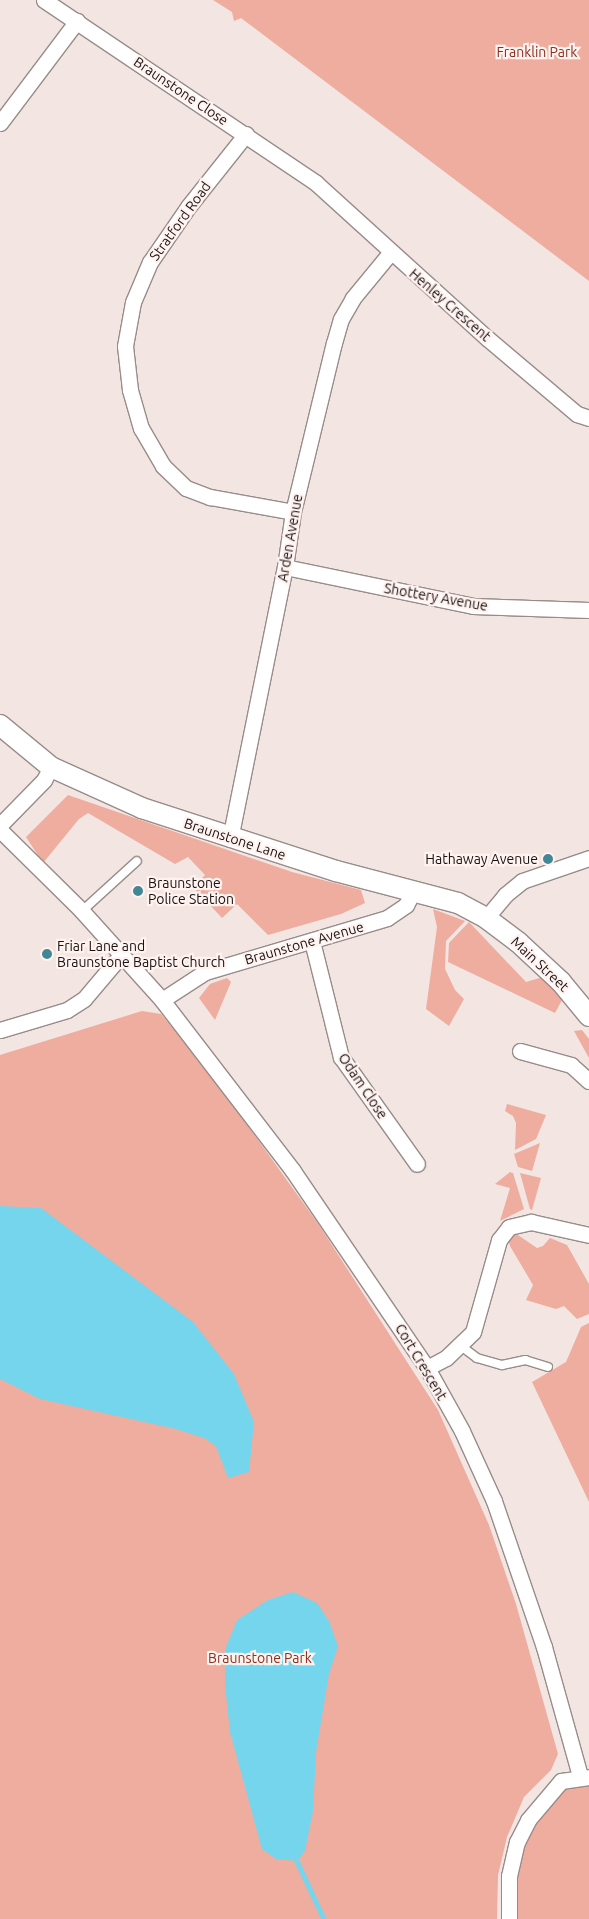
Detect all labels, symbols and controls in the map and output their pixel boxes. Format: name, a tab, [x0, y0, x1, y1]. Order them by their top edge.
park label: Franklin Park	[497, 44, 577, 60]
street label: Braunstone Close	[131, 53, 231, 129]
street label: Stratford Road	[146, 178, 214, 264]
street label: Henley Crescent	[406, 265, 494, 345]
street label: Arden Avenue	[274, 493, 306, 583]
street label: Shottery Avenue	[383, 580, 489, 614]
street label: Braunstone Lane	[182, 815, 288, 863]
place label: Hathaway Avenue	[425, 851, 538, 867]
marker: Hathaway Avenue	[542, 853, 554, 865]
place label: Braunstone Police Station	[148, 875, 234, 908]
marker: Braunstone Police Station	[132, 885, 144, 897]
street label: Braunstone Avenue	[242, 918, 366, 968]
street label: Main Street	[508, 933, 572, 995]
place label: Friar Lane and Braunstone Baptist Church	[57, 938, 225, 970]
marker: Friar Lane and Braunstone Baptist Church	[41, 948, 53, 960]
street label: Odam Close	[335, 1050, 391, 1122]
street label: Cort Crescent	[392, 1321, 450, 1403]
park label: Braunstone Park	[208, 1650, 312, 1666]

